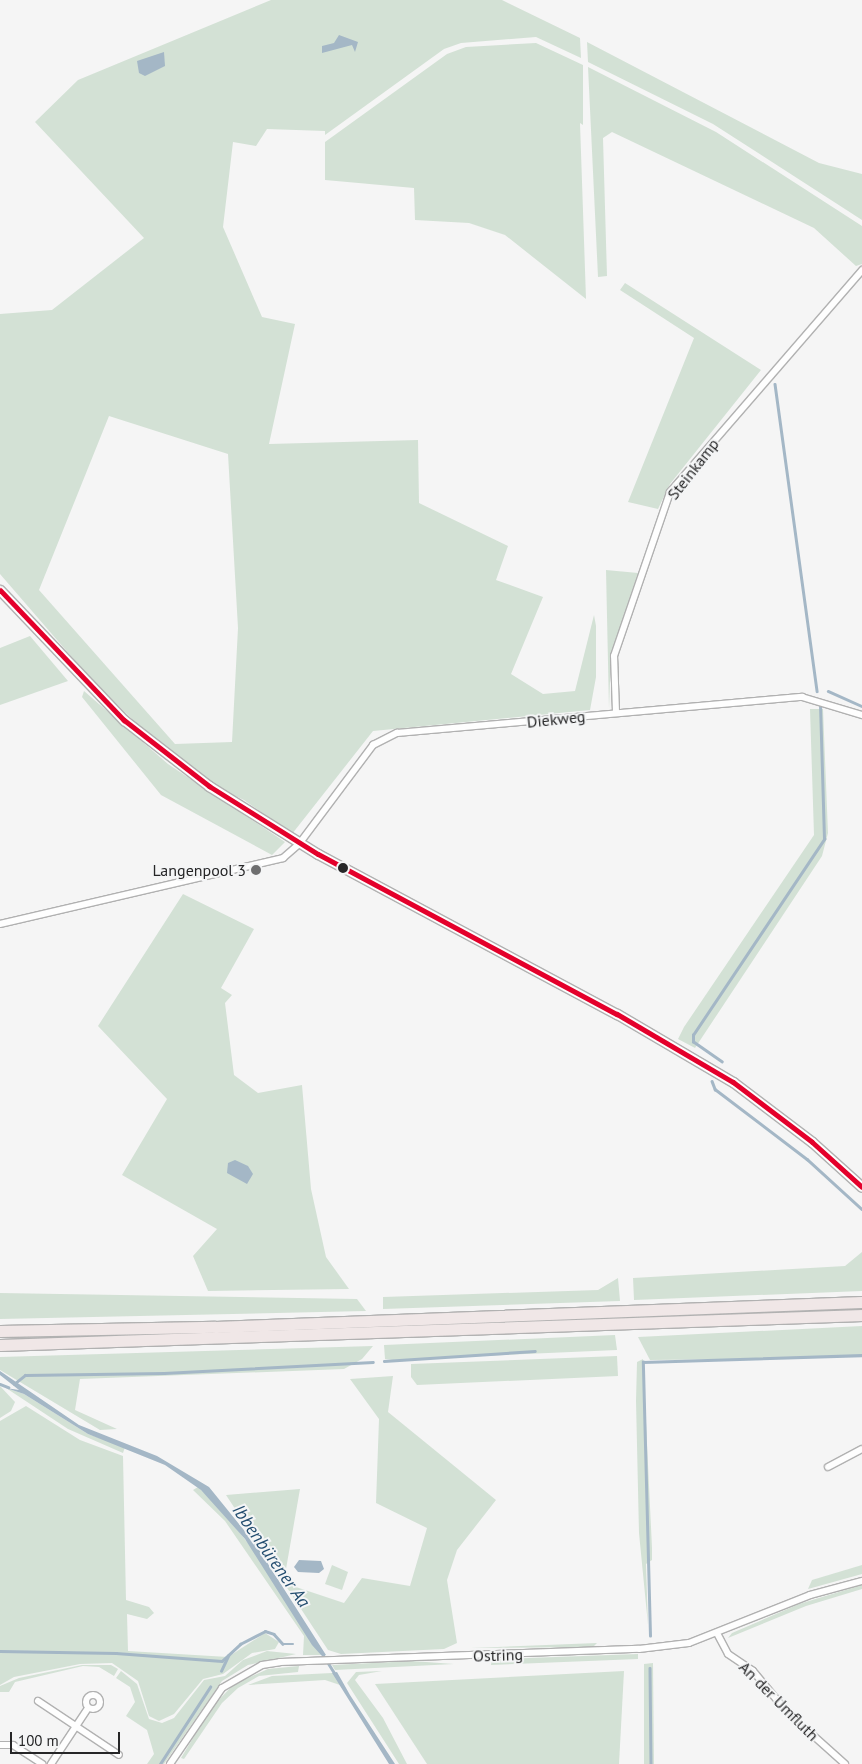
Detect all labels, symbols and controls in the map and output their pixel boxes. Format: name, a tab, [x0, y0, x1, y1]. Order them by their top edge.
street label: Steinkamp	[663, 435, 723, 503]
street label: Diekweg	[526, 706, 586, 732]
place label: Langenpool 3	[152, 860, 246, 880]
unlabelled marker	[338, 863, 348, 873]
marker: Langenpool 3	[250, 864, 262, 876]
water label: Ibbenbürener Aa	[227, 1500, 315, 1612]
street label: Ostring	[473, 1645, 523, 1665]
street label: An der Umfluth	[735, 1657, 823, 1745]
scale bar	[12, 1722, 122, 1754]
text: 100 m	[18, 1731, 59, 1750]

